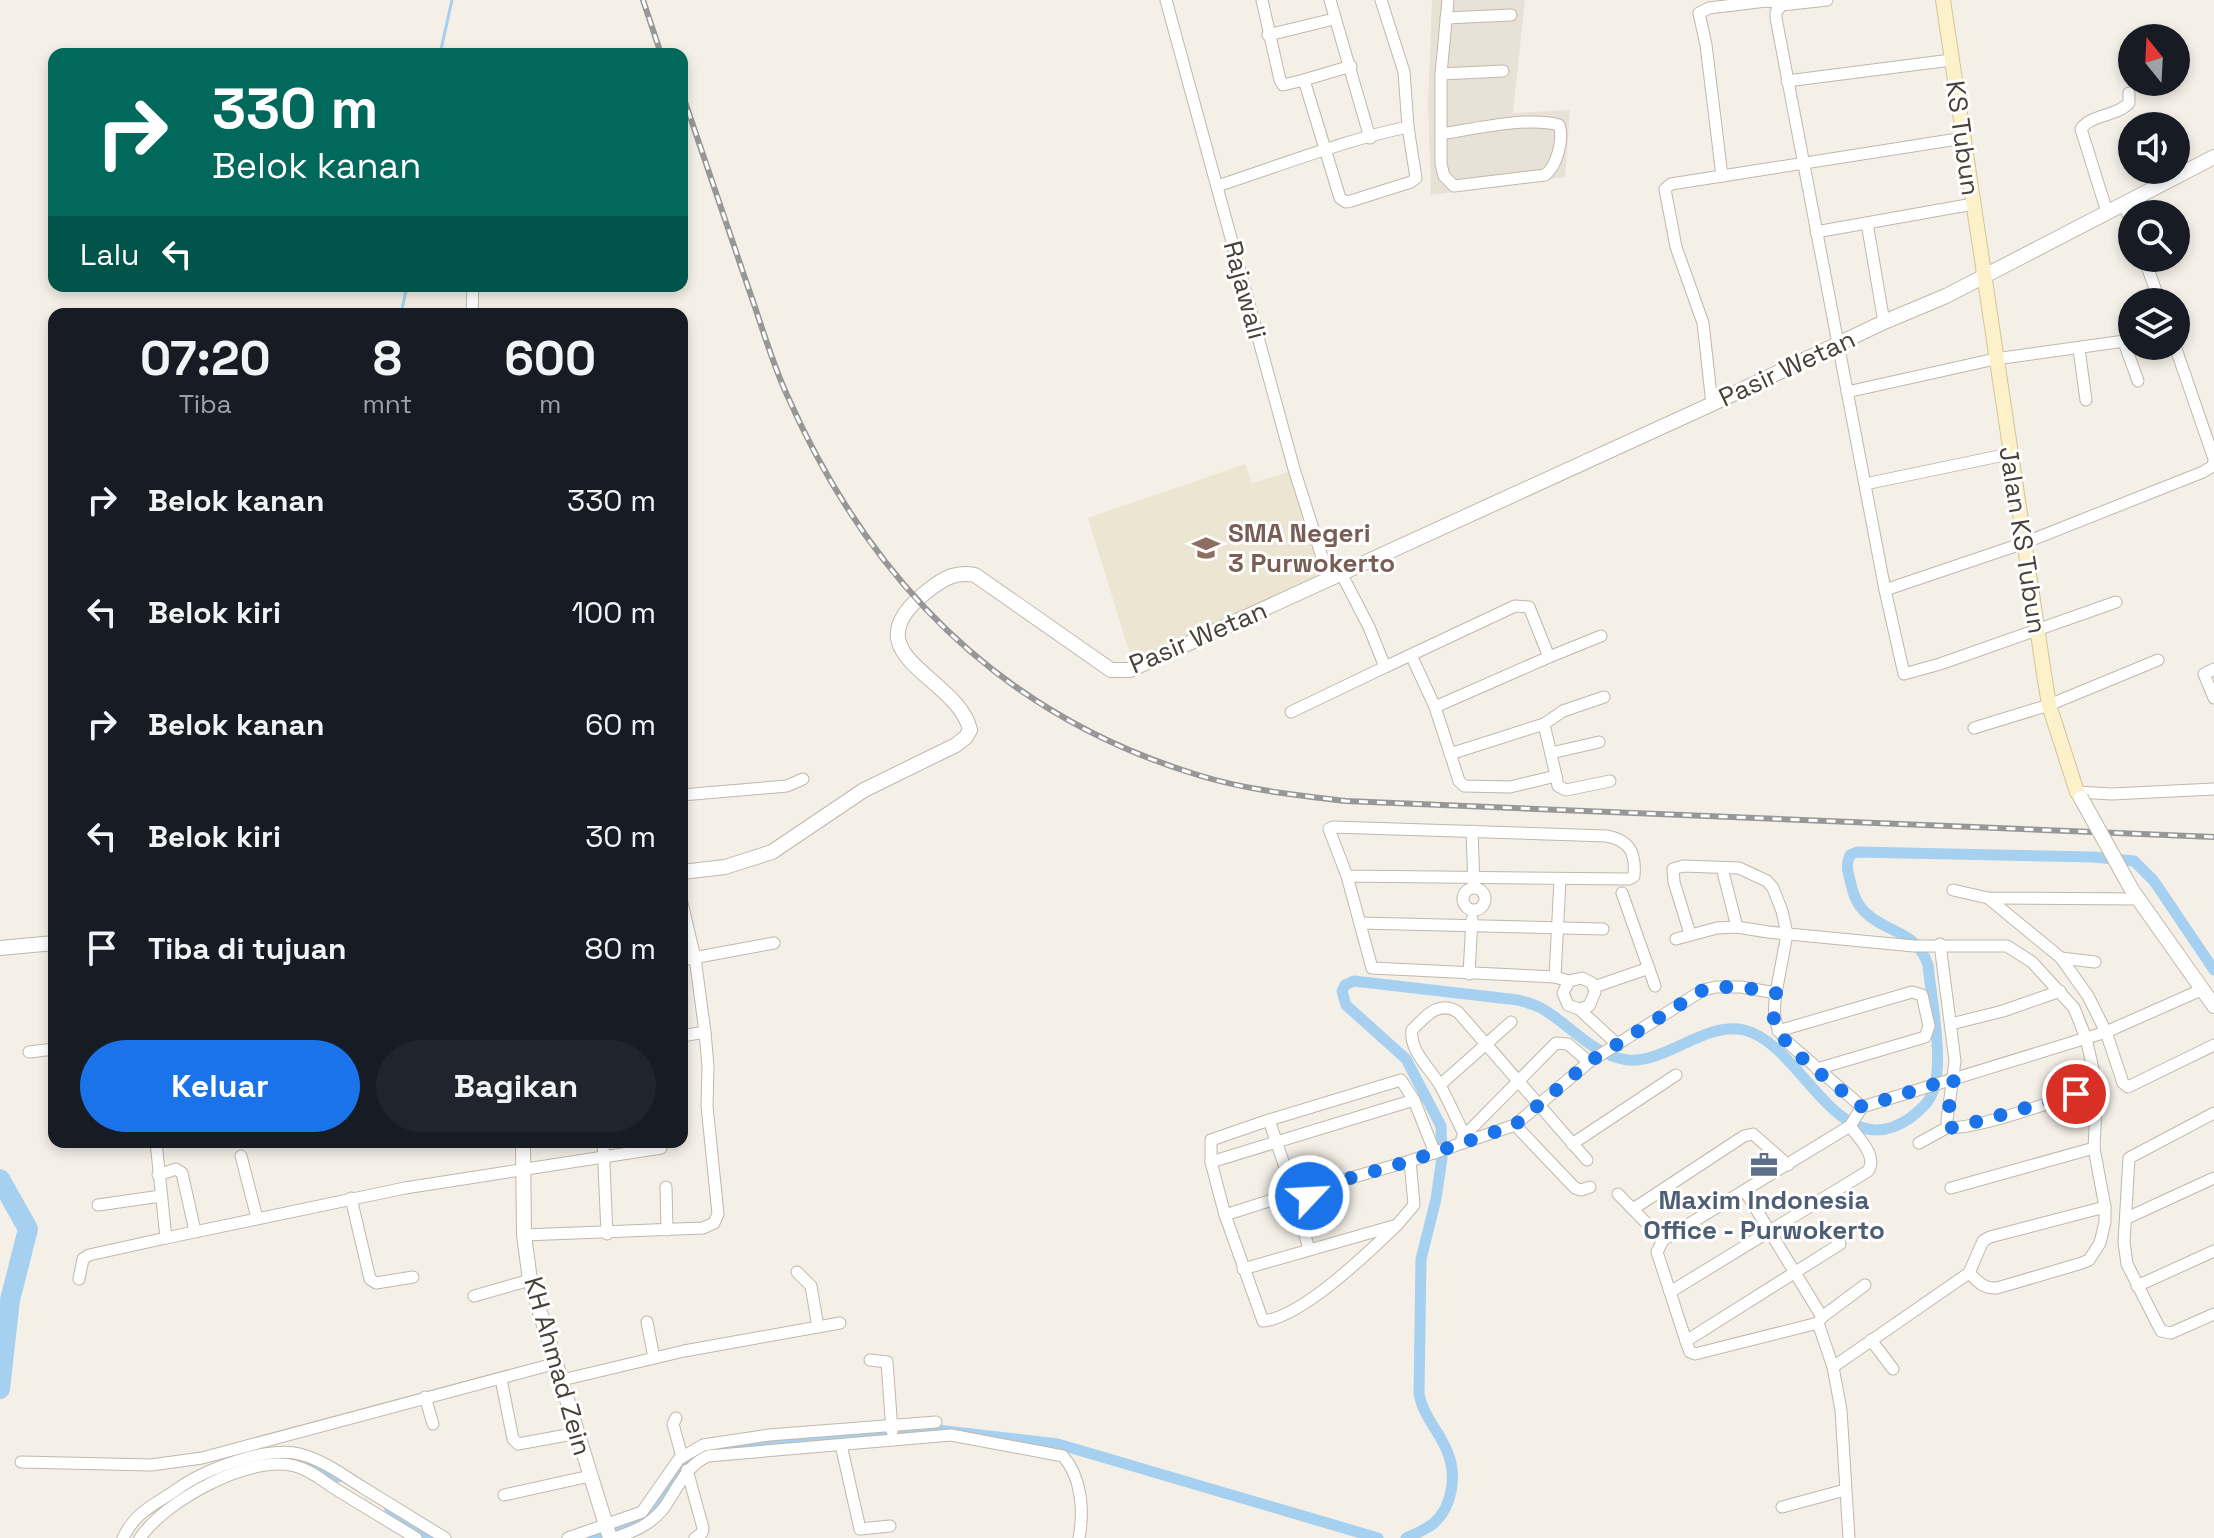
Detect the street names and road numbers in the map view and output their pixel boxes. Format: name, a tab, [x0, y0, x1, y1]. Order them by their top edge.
street label: KS Tubun	[1938, 78, 1988, 198]
street label: Rajawali	[1216, 237, 1274, 343]
street label: Pasir Wetan	[1713, 322, 1861, 414]
street label: Jalan KS Tubun	[1991, 444, 2055, 636]
street label: Pasir Wetan	[1124, 593, 1272, 681]
street label: KH Ahmad Zein	[516, 1273, 600, 1459]

